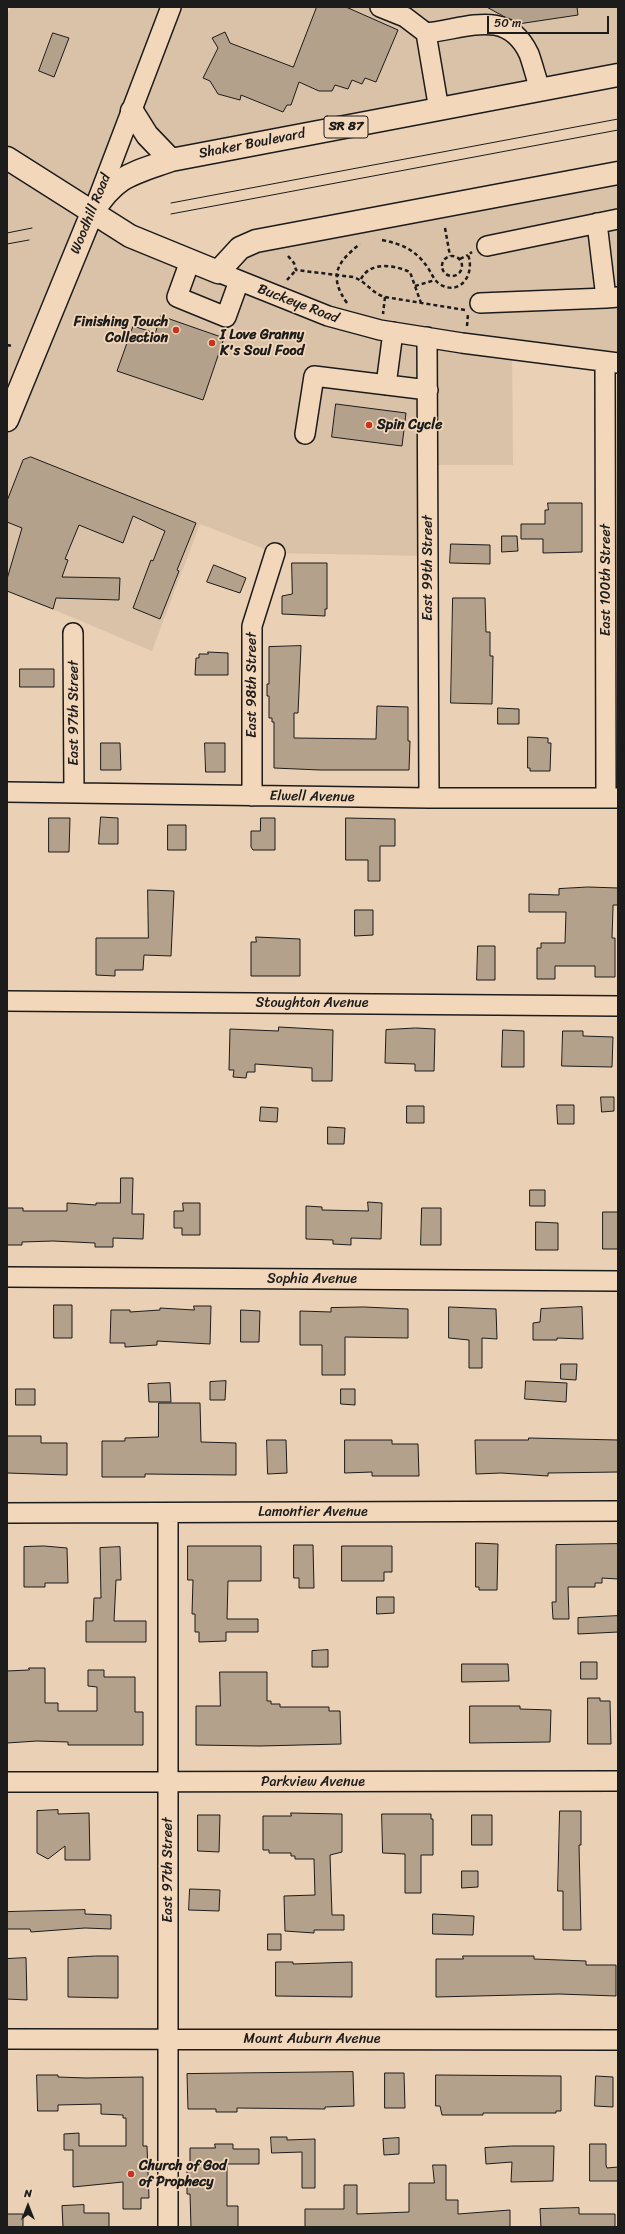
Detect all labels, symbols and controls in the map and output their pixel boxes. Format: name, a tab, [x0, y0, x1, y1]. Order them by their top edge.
scale bar	[489, 8, 611, 34]
text: 50 m	[494, 12, 521, 34]
road number: SR 87	[324, 116, 368, 138]
street label: Shaker Boulevard	[197, 125, 307, 163]
street label: Woodhill Road	[67, 171, 115, 257]
street label: Buckeye Road	[255, 281, 341, 327]
place label: Finishing Touch Collection	[74, 314, 168, 346]
marker: Finishing Touch Collection	[171, 325, 181, 335]
place label: I Love Granny K's Soul Food	[220, 327, 304, 360]
marker: I Love Granny K's Soul Food	[207, 338, 217, 348]
place label: Spin Cycle	[377, 417, 442, 433]
marker: Spin Cycle	[364, 420, 374, 430]
street label: East 99th Street	[420, 515, 436, 621]
street label: East 100th Street	[598, 524, 614, 636]
street label: East 98th Street	[244, 632, 260, 738]
street label: East 97th Street	[66, 660, 82, 766]
street label: Elwell Avenue	[269, 788, 355, 806]
street label: Stoughton Avenue	[256, 995, 368, 1011]
street label: Sophia Avenue	[267, 1271, 357, 1287]
street label: Lamontier Avenue	[258, 1504, 368, 1520]
street label: Parkview Avenue	[261, 1774, 365, 1790]
street label: East 97th Street	[160, 1817, 176, 1923]
street label: Mount Auburn Avenue	[244, 2031, 380, 2047]
place label: Church of God of Prophecy	[139, 2158, 226, 2190]
marker: Church of God of Prophecy	[126, 2169, 136, 2179]
text: N	[24, 2184, 32, 2203]
north arrow	[8, 2186, 48, 2226]

